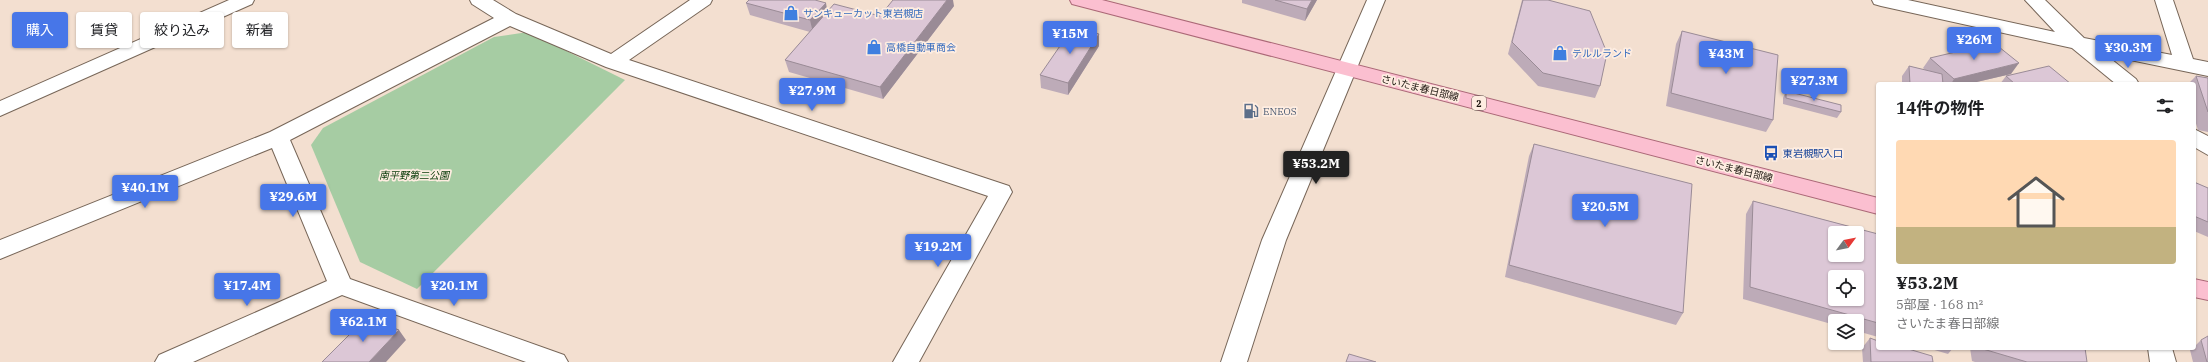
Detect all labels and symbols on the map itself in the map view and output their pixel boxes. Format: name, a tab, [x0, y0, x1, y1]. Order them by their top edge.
shop icon: サンキューカット東岩槻店	[782, 4, 800, 22]
place label: サンキューカット東岩槻店	[803, 7, 923, 20]
pin: ¥15M	[1046, 21, 1094, 55]
pin: ¥26M	[1950, 27, 1998, 61]
pin: ¥30.3M	[2095, 35, 2161, 69]
shop icon: 高橋自動車商会	[865, 38, 883, 56]
place label: 高橋自動車商会	[886, 41, 956, 54]
pin: ¥43M	[1702, 41, 1750, 75]
shop icon: テルルランド	[1551, 44, 1569, 62]
place label: テルルランド	[1572, 47, 1632, 60]
pin: ¥27.3M	[1781, 68, 1847, 102]
street label: さいたま春日部線	[1380, 72, 1460, 104]
pin: ¥27.9M	[779, 78, 845, 112]
road number: 2	[1472, 96, 1486, 110]
fuel station icon: ENEOS	[1242, 102, 1260, 120]
place label: ENEOS	[1263, 105, 1297, 118]
bus stop icon: 東岩槻駅入口	[1762, 144, 1780, 162]
place label: 東岩槻駅入口	[1783, 147, 1843, 160]
pin: ¥53.2M	[1283, 151, 1349, 185]
street label: さいたま春日部線	[1694, 153, 1774, 185]
park label: 南平野第二公園	[379, 169, 451, 182]
pin: ¥40.1M	[112, 175, 178, 209]
pin: ¥29.6M	[260, 184, 326, 218]
pin: ¥20.5M	[1572, 194, 1638, 228]
north arrow	[1828, 226, 1864, 262]
pin: ¥19.2M	[905, 234, 971, 268]
pin: ¥17.4M	[214, 273, 280, 307]
pin: ¥20.1M	[421, 273, 487, 307]
pin: ¥62.1M	[330, 309, 396, 343]

